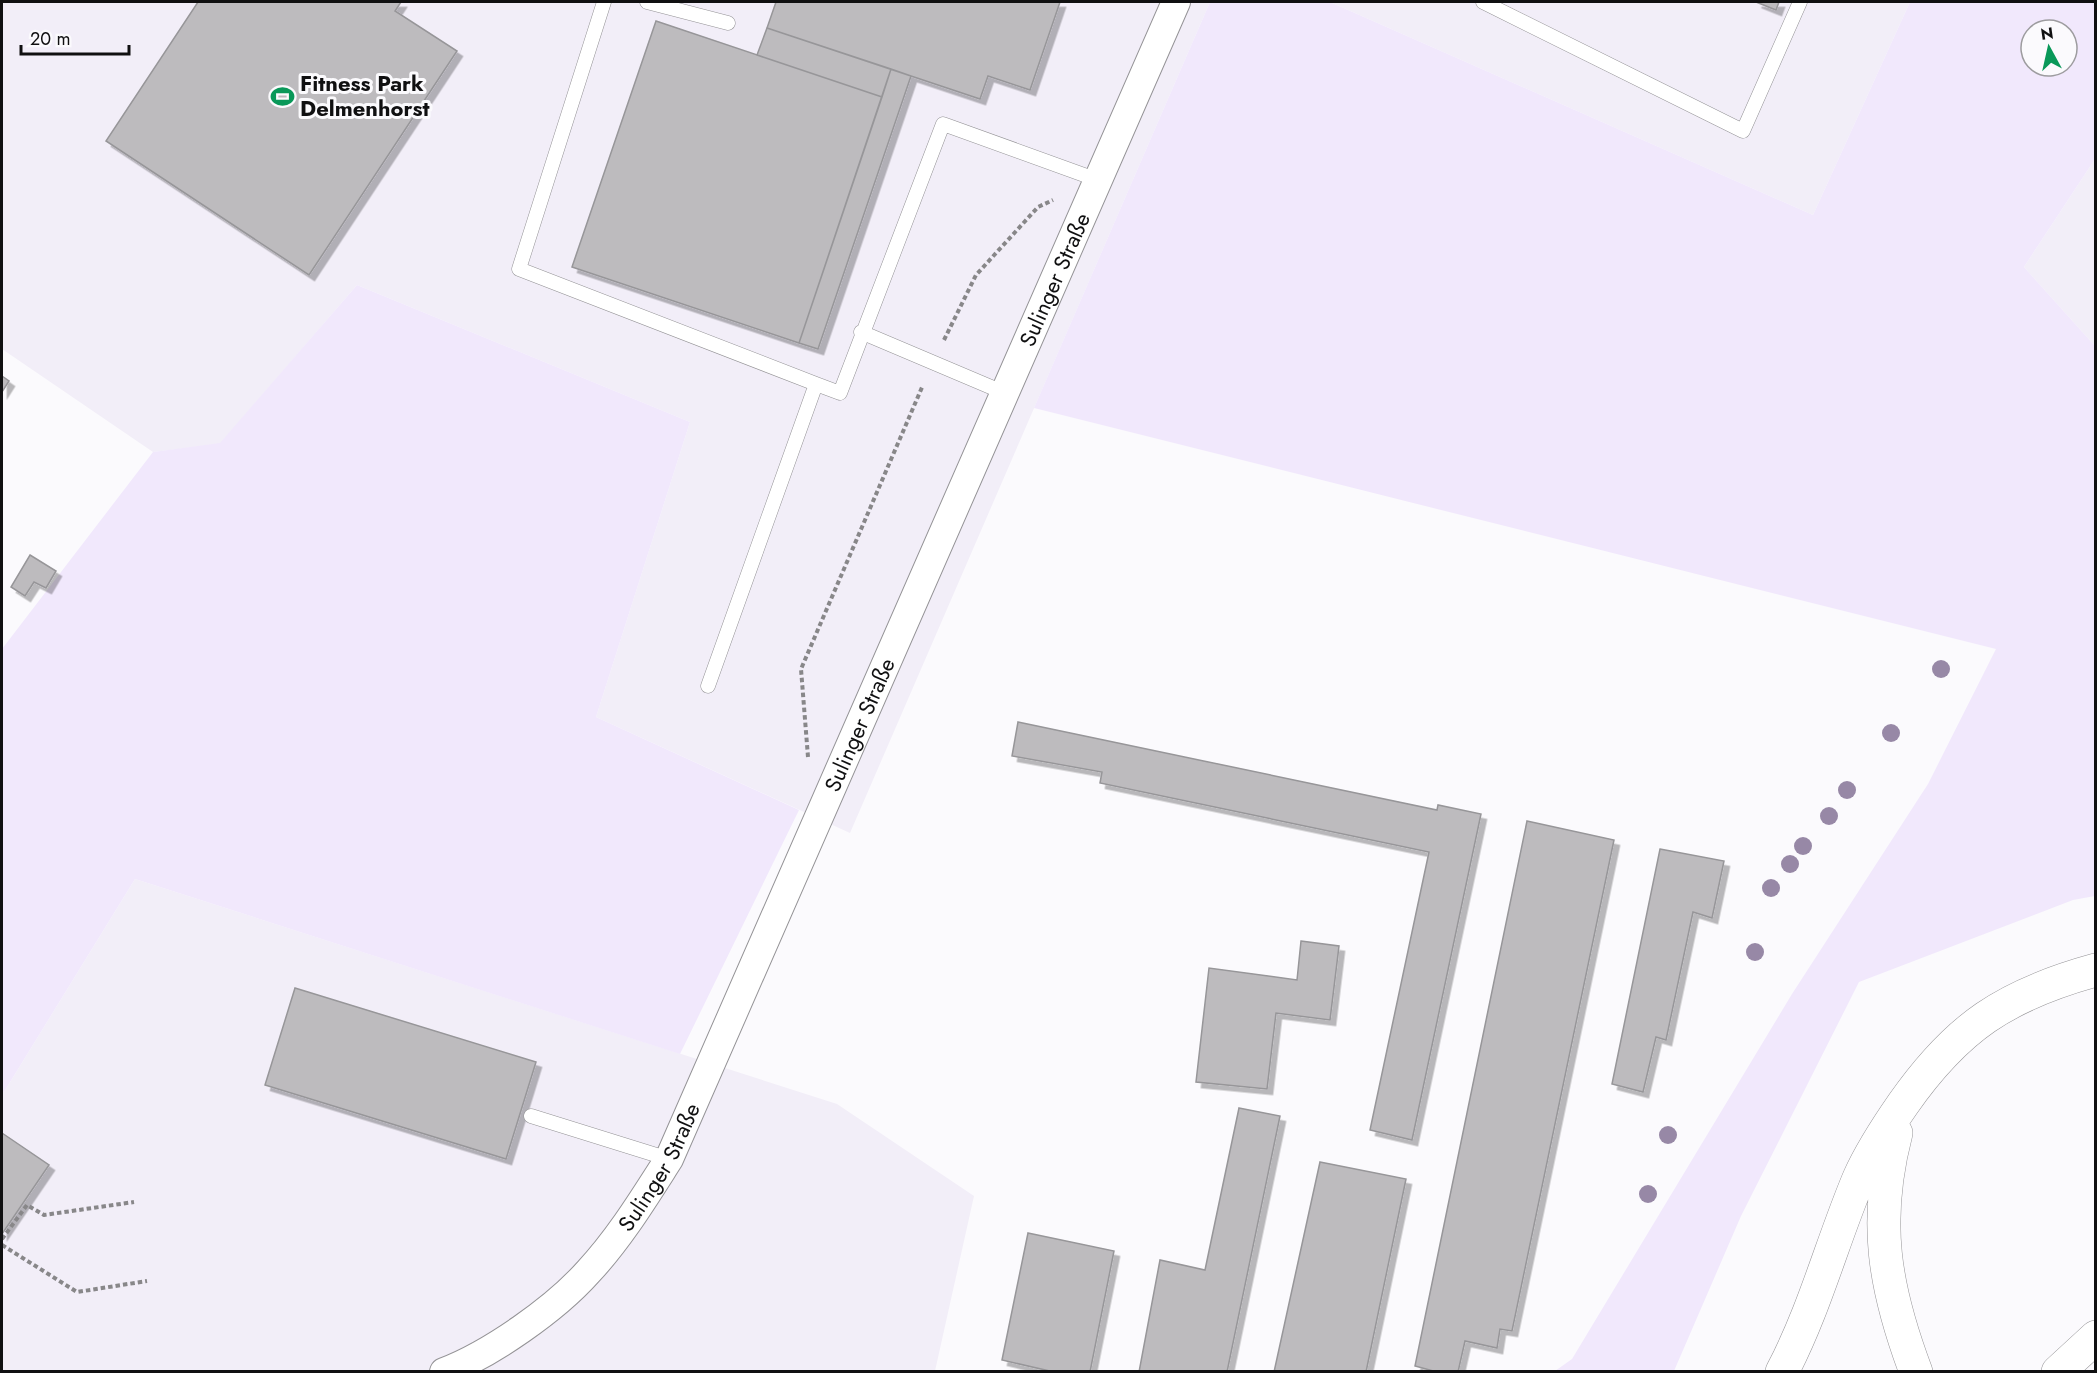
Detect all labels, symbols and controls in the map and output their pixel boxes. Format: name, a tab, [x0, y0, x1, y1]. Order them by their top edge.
scale bar	[21, 18, 129, 56]
north arrow	[2019, 18, 2079, 78]
text: N	[2039, 21, 2055, 46]
text: 20 m	[30, 26, 70, 52]
place label: Fitness Park Delmenhorst	[300, 67, 430, 124]
sports icon: Fitness Park Delmenhorst	[269, 83, 295, 109]
street label: Sulinger Straße	[1011, 207, 1098, 352]
street label: Sulinger Straße	[816, 653, 903, 797]
street label: Sulinger Straße	[610, 1098, 708, 1238]

